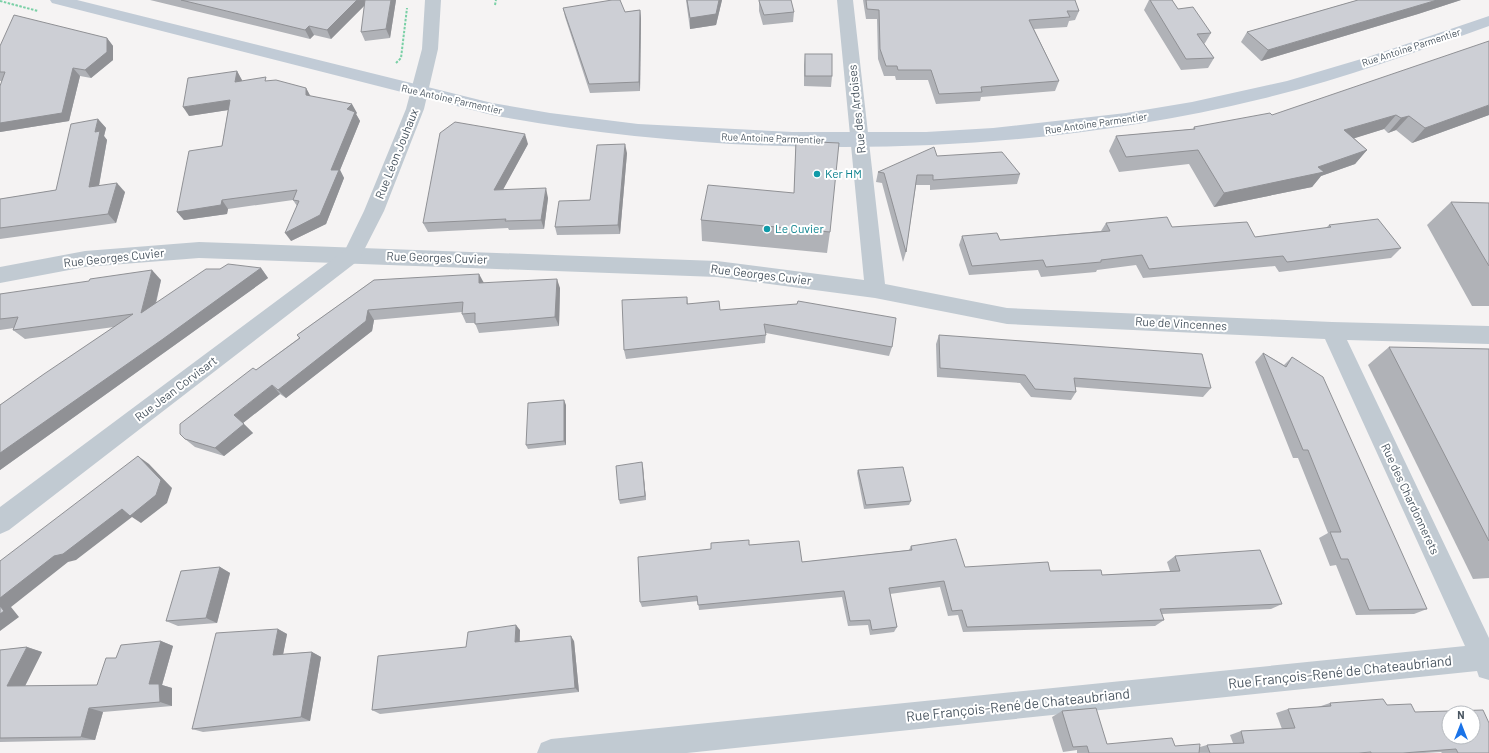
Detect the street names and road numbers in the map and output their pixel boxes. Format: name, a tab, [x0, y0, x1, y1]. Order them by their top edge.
street label: Rue Antoine Parmentier	[1360, 25, 1462, 69]
street label: Rue des Ardoises	[844, 64, 868, 154]
street label: Rue Antoine Parmentier	[400, 82, 504, 117]
street label: Rue Léon Jouhaux	[372, 106, 421, 201]
street label: Rue Antoine Parmentier	[1044, 110, 1148, 136]
street label: Rue Antoine Parmentier	[721, 130, 825, 146]
street label: Rue Georges Cuvier	[63, 245, 166, 269]
street label: Rue Georges Cuvier	[386, 248, 488, 266]
street label: Rue Georges Cuvier	[710, 261, 813, 287]
street label: Rue de Vincennes	[1135, 314, 1228, 332]
street label: Rue Jean Corvisart	[132, 353, 219, 424]
street label: Rue des Chardonnerets	[1379, 441, 1443, 557]
street label: Rue François-René de Chateaubriand	[1227, 651, 1453, 692]
street label: Rue François-René de Chateaubriand	[905, 684, 1131, 725]

